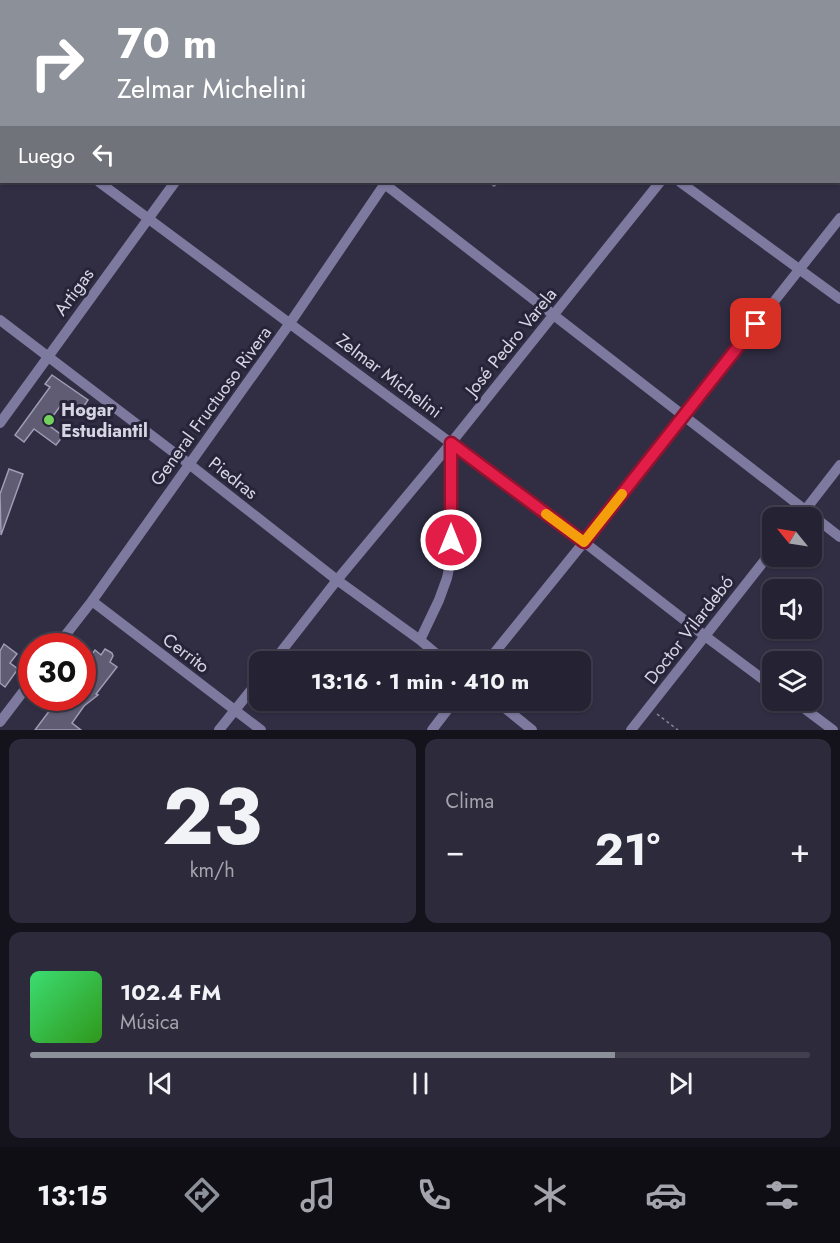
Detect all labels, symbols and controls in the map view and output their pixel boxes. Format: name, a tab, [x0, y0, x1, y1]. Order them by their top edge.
text: 70 m	[117, 13, 217, 74]
icon: right	[18, 24, 96, 102]
text: Zelmar Michelini	[117, 69, 307, 108]
icon: left	[87, 138, 120, 171]
text: Luego	[18, 139, 75, 171]
street label: Artigas	[48, 263, 100, 321]
street label: José Pedro Varela	[458, 282, 563, 403]
pin	[730, 298, 781, 349]
icon: arrive	[739, 307, 772, 340]
street label: General Fructuoso Rivera	[144, 321, 278, 491]
street label: Zelmar Michelini	[331, 328, 447, 424]
place label: Hogar Estudiantil	[61, 397, 148, 444]
marker: Hogar Estudiantil	[42, 413, 56, 427]
street label: Piedras	[203, 450, 263, 506]
north arrow	[762, 507, 822, 567]
map controls	[762, 507, 822, 711]
position arrow	[419, 508, 483, 572]
street label: Doctor Vilardebó	[638, 570, 740, 690]
button: sound	[762, 579, 822, 639]
street label: Cerrito	[157, 627, 215, 679]
speed limit sign: 30	[18, 633, 96, 711]
button: layers	[762, 651, 822, 711]
text: 13:16 · 1 min · 410 m	[311, 665, 529, 697]
text: 23	[162, 761, 262, 873]
text: Clima	[446, 787, 494, 816]
text: 21°	[594, 817, 660, 882]
text: −	[446, 827, 465, 874]
text: +	[790, 827, 810, 874]
text: km/h	[190, 856, 235, 885]
text: 102.4 FM	[120, 976, 221, 1008]
text: Música	[120, 1008, 179, 1037]
icon: previous	[144, 1067, 177, 1100]
icon: pause	[404, 1067, 437, 1100]
icon: next	[664, 1067, 697, 1100]
icon: directions	[181, 1174, 223, 1216]
icon: music	[297, 1174, 339, 1216]
icon: phone	[413, 1174, 455, 1216]
icon: climate	[529, 1174, 571, 1216]
icon: car	[645, 1174, 687, 1216]
icon: filters	[761, 1174, 803, 1216]
text: 13:15	[37, 1176, 107, 1215]

